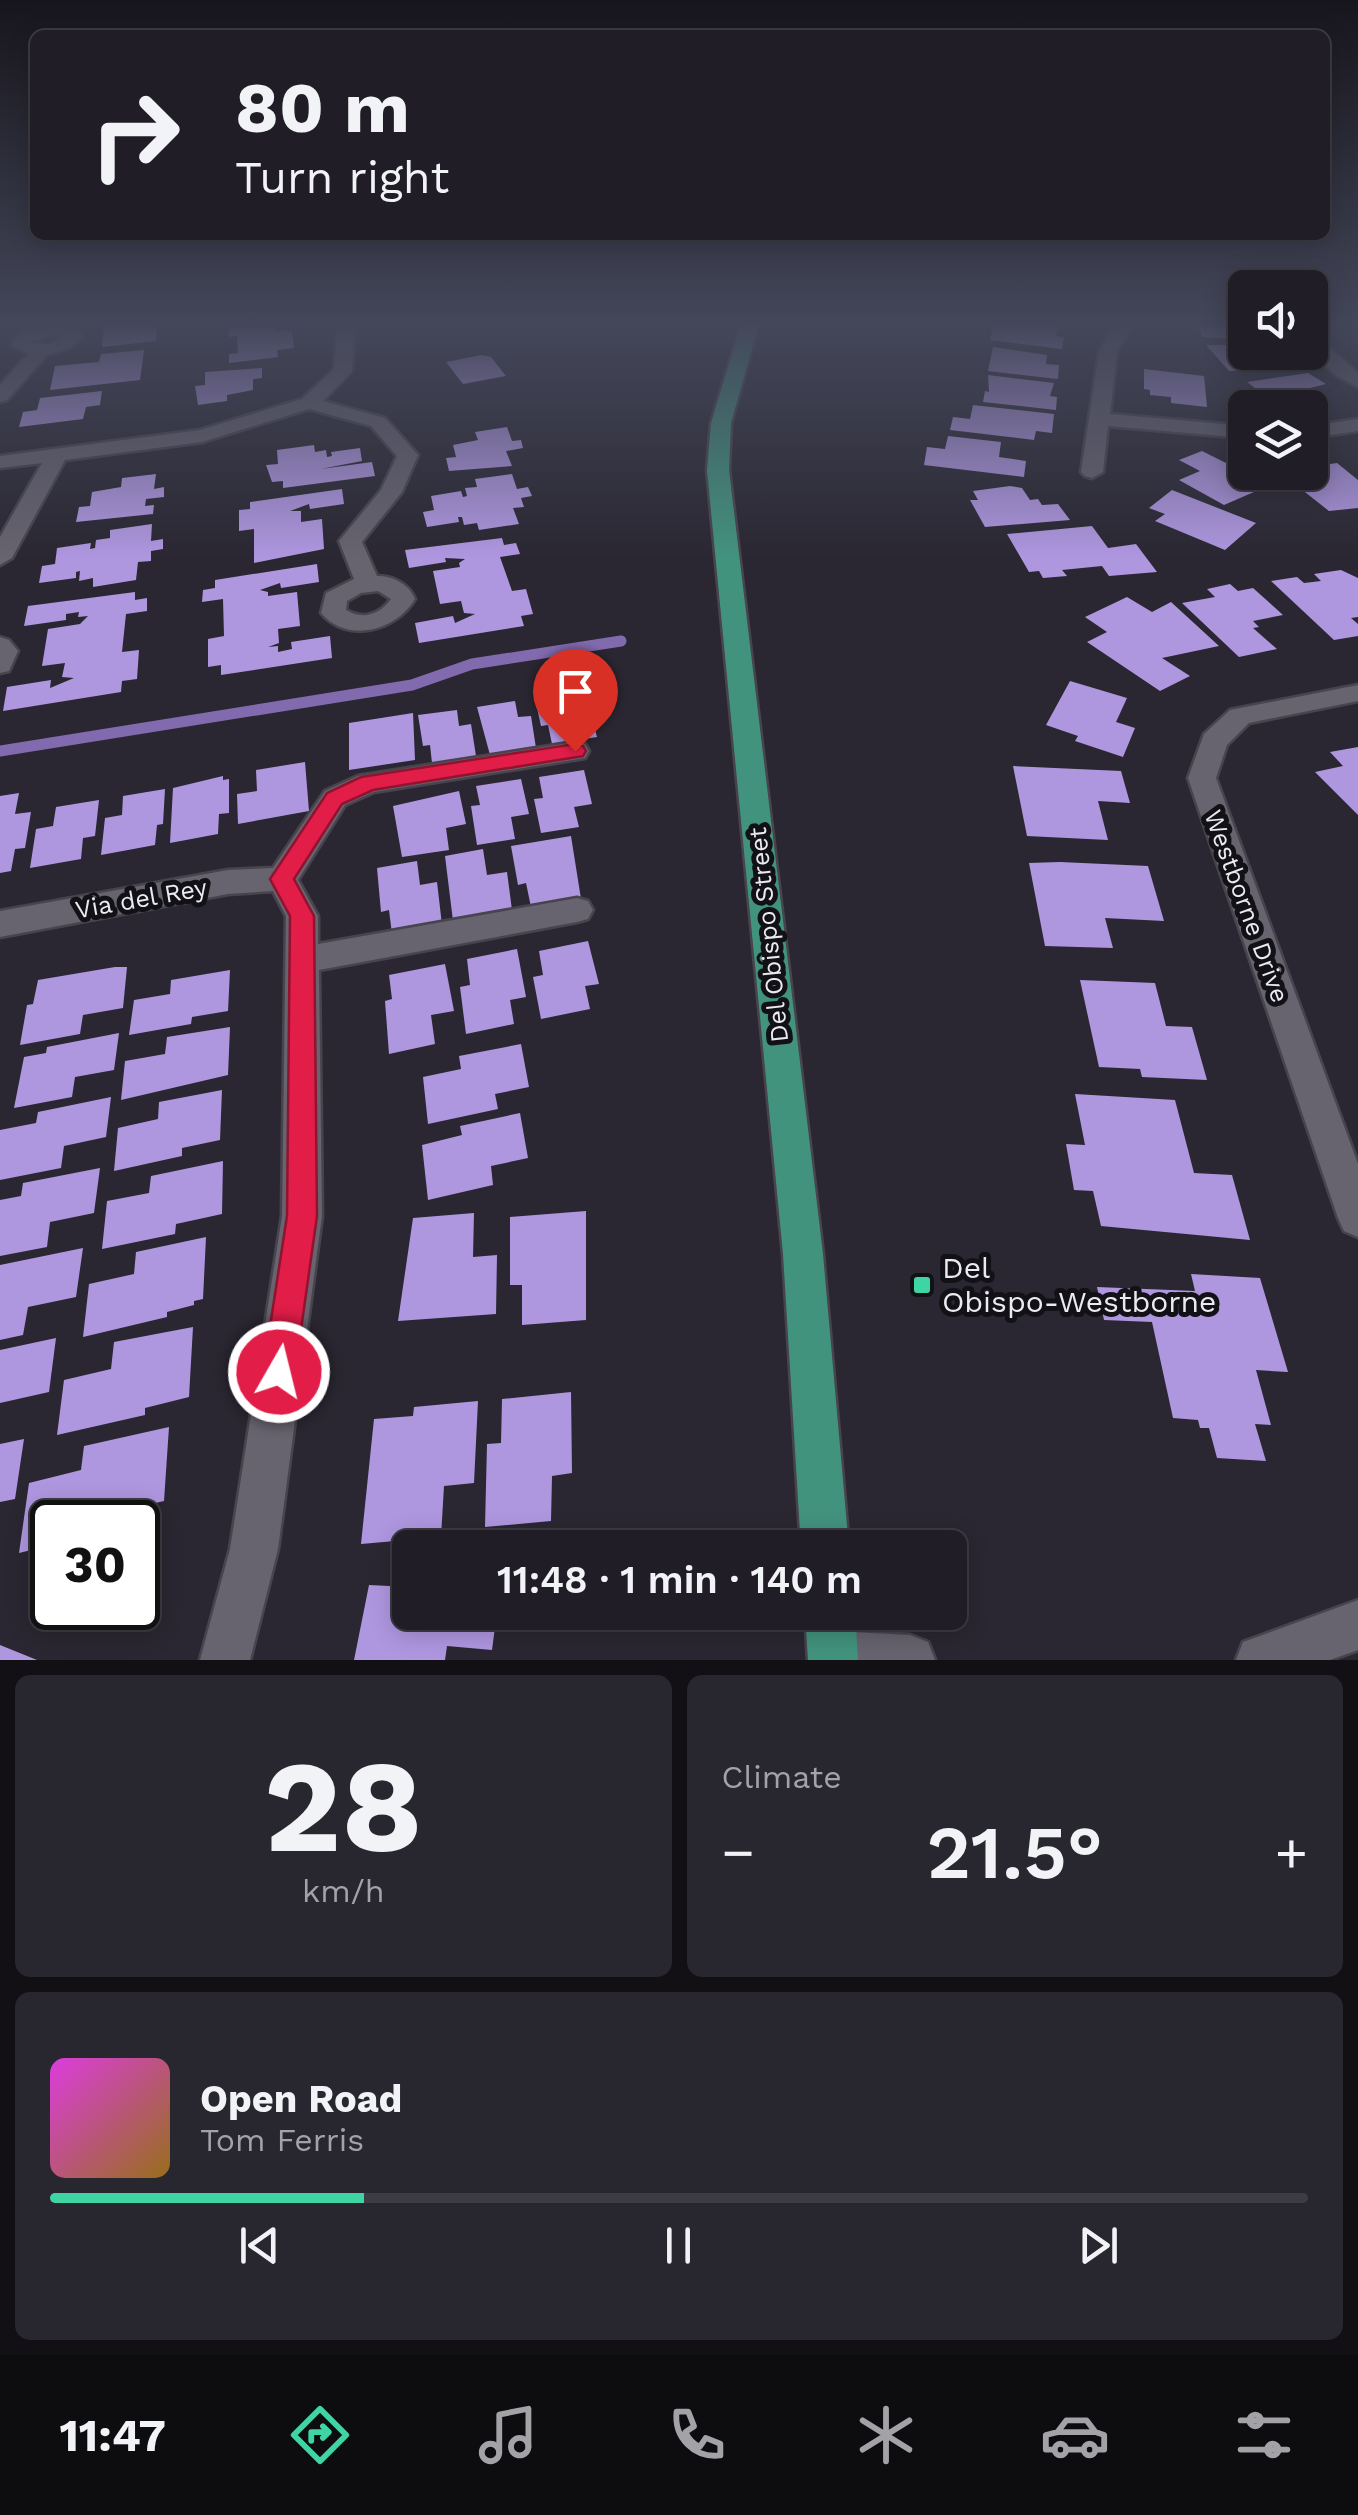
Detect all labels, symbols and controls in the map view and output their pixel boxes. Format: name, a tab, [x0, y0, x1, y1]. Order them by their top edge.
text: 80 m	[235, 67, 410, 149]
icon: right	[70, 70, 200, 200]
text: Turn right	[235, 151, 449, 204]
map controls	[1228, 270, 1328, 490]
button: sound	[1228, 270, 1328, 370]
button: layers	[1228, 390, 1328, 490]
pin	[533, 649, 618, 752]
icon: arrive	[548, 664, 603, 719]
street label: Westborne Drive	[1198, 806, 1295, 1006]
street label: Del Obispo Street	[743, 825, 794, 1044]
street label: Via del Rey	[73, 873, 209, 924]
place label: Del Obispo-Westborne	[942, 1250, 1216, 1319]
marker: Del Obispo-Westborne	[911, 1274, 933, 1296]
position arrow	[227, 1320, 331, 1424]
speed limit sign: 30	[30, 1500, 160, 1630]
text: 11:48 · 1 min · 140 m	[497, 1558, 862, 1602]
text: 28	[264, 1730, 423, 1883]
text: Climate	[722, 1758, 842, 1796]
text: 21.5°	[927, 1808, 1103, 1896]
text: −	[722, 1820, 755, 1884]
text: +	[1275, 1820, 1308, 1884]
text: km/h	[302, 1872, 384, 1910]
text: Open Road	[200, 2077, 402, 2121]
text: Tom Ferris	[200, 2121, 364, 2159]
icon: previous	[232, 2218, 287, 2273]
icon: pause	[651, 2218, 706, 2273]
icon: next	[1071, 2218, 1126, 2273]
icon: directions	[285, 2400, 355, 2470]
icon: music	[473, 2400, 543, 2470]
icon: phone	[662, 2400, 732, 2470]
icon: climate	[851, 2400, 921, 2470]
icon: car	[1040, 2400, 1110, 2470]
icon: filters	[1229, 2400, 1299, 2470]
text: 11:47	[59, 2409, 166, 2462]

